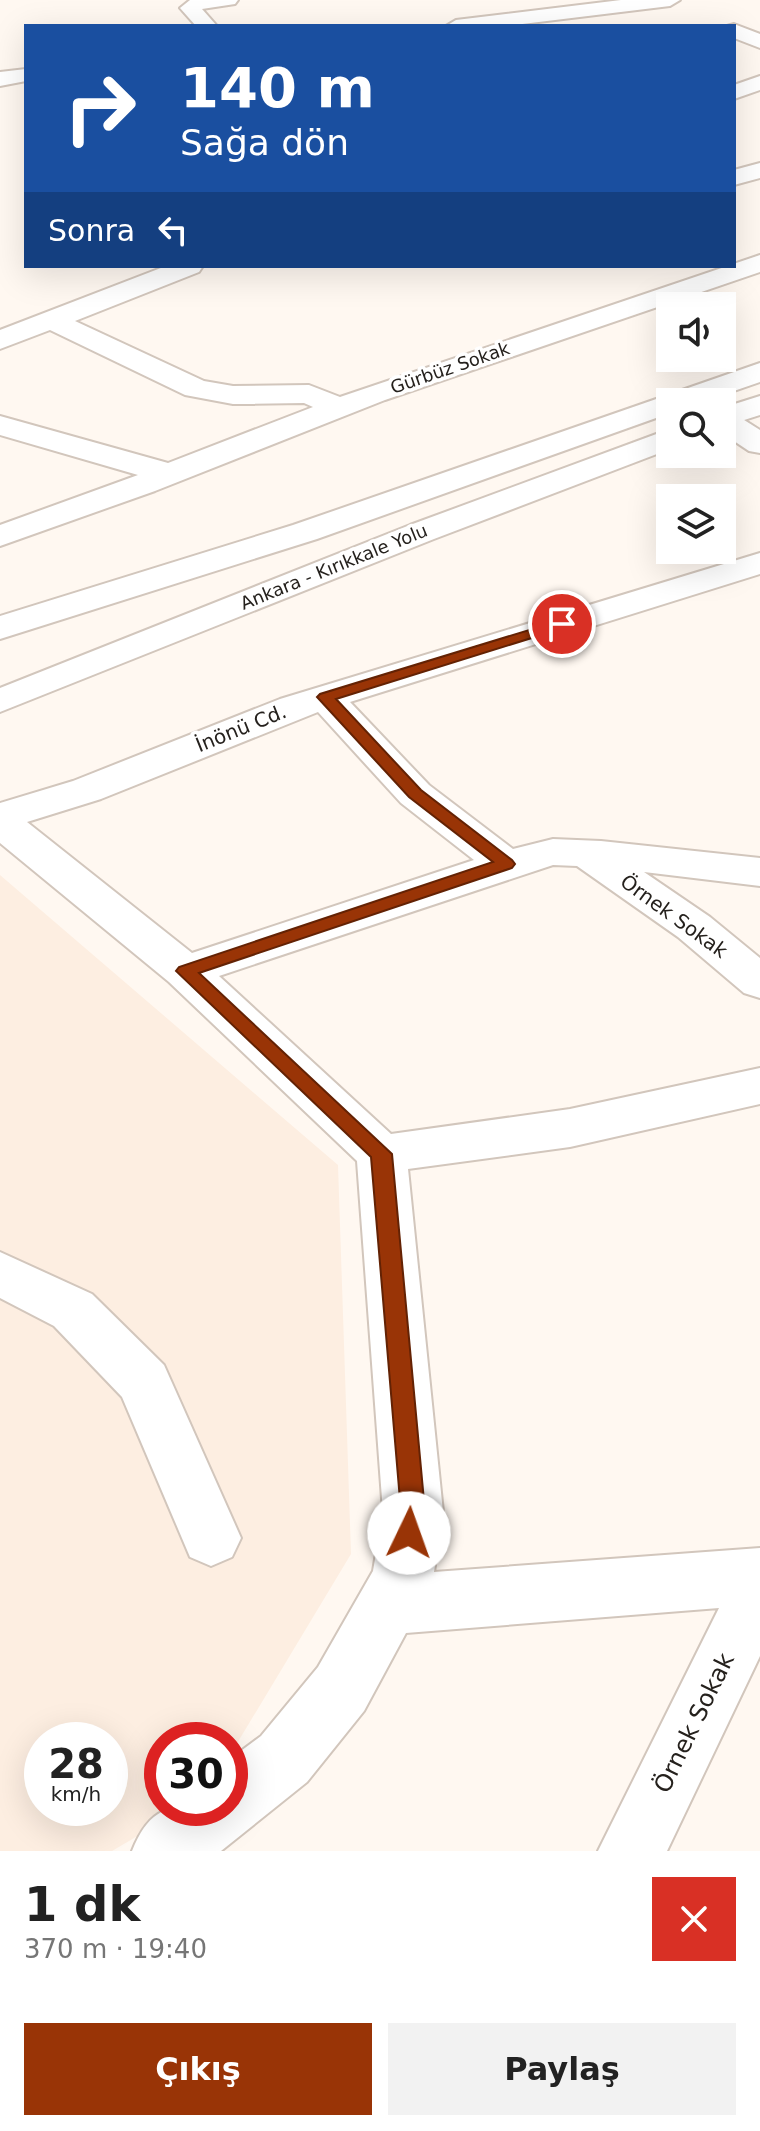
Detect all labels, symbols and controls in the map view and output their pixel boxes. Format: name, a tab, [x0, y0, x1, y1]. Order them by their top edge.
text: 140 m	[180, 55, 375, 120]
icon: right	[48, 56, 152, 160]
text: Sağa dön	[180, 122, 349, 163]
icon: left	[151, 208, 195, 252]
text: Sonra	[48, 213, 135, 248]
map controls	[656, 292, 736, 564]
button: sound	[656, 292, 736, 372]
street label: Gürbüz Sokak	[387, 337, 513, 398]
button: search	[656, 388, 736, 468]
button: layers	[656, 484, 736, 564]
street label: Ankara - Kırıkkale Yolu	[237, 519, 430, 614]
pin	[528, 590, 596, 658]
icon: arrive	[540, 602, 584, 646]
street label: İnönü Cd.	[192, 699, 290, 757]
street label: Örnek Sokak	[616, 869, 733, 963]
position arrow	[367, 1491, 451, 1575]
street label: Örnek Sokak	[647, 1648, 740, 1797]
speed limit sign: 30	[144, 1722, 248, 1826]
text: 28	[48, 1741, 104, 1787]
text: km/h	[51, 1782, 101, 1806]
text: 1 dk	[24, 1876, 140, 1932]
button: close	[652, 1877, 736, 1961]
text: 370 m · 19:40	[24, 1934, 207, 1964]
button: Çıkış	[24, 2023, 372, 2115]
button: Paylaş	[388, 2023, 736, 2115]

